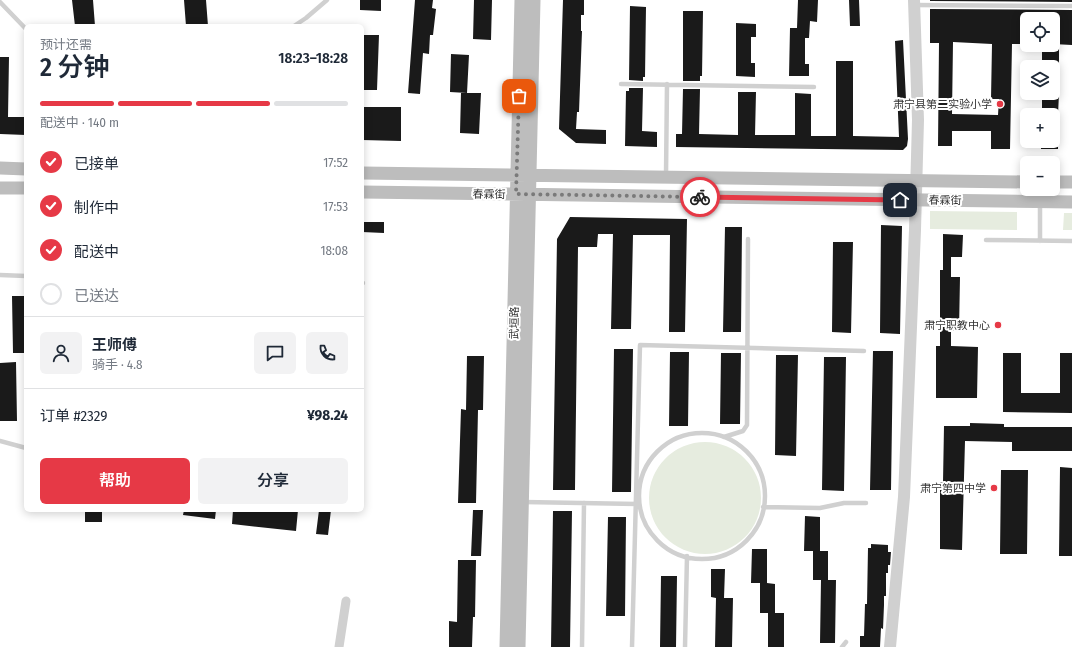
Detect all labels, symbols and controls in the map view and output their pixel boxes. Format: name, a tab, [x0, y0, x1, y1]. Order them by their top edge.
map controls	[1020, 12, 1060, 196]
button: locate	[1020, 12, 1060, 52]
text: 预计还需	[40, 37, 92, 52]
text: 18:23–18:28	[278, 49, 348, 67]
text: 2 分钟	[40, 52, 110, 83]
button: layers	[1020, 60, 1060, 100]
pin	[502, 79, 536, 113]
icon: bag	[508, 85, 530, 107]
place label: 肃宁县第二实验小学	[893, 98, 992, 111]
marker: 肃宁县第二实验小学	[995, 99, 1005, 109]
button: +	[1020, 108, 1060, 148]
text: 配送中 · 140 m	[40, 115, 119, 130]
icon: check	[40, 151, 62, 173]
text: 已接单	[74, 155, 119, 173]
text: 17:52	[323, 155, 348, 170]
button: −	[1020, 156, 1060, 196]
courier	[680, 177, 720, 217]
pin	[883, 183, 917, 217]
icon: bike	[689, 186, 711, 208]
street label: 春霖街	[472, 188, 506, 201]
icon: home	[889, 189, 911, 211]
street label: 春霖街	[928, 194, 962, 207]
icon: check	[40, 195, 62, 217]
text: 制作中	[74, 199, 119, 217]
text: 17:53	[323, 199, 348, 214]
icon: check	[40, 239, 62, 261]
text: 配送中	[74, 243, 119, 261]
text: 18:08	[320, 243, 348, 258]
text: 已送达	[74, 287, 119, 305]
street label: 武垣路	[508, 306, 521, 340]
place label: 肃宁职教中心	[924, 319, 990, 332]
marker: 肃宁职教中心	[993, 320, 1003, 330]
button: person	[40, 332, 82, 374]
button: chat	[254, 332, 296, 374]
button: phone	[306, 332, 348, 374]
text: 王师傅	[92, 336, 137, 354]
text: 骑手 · 4.8	[92, 357, 142, 372]
text: ¥98.24	[307, 406, 348, 424]
text: 订单 #2329	[40, 407, 108, 425]
button: 帮助	[40, 458, 190, 504]
button: 分享	[198, 458, 348, 504]
place label: 肃宁第四中学	[920, 482, 986, 495]
marker: 肃宁第四中学	[989, 483, 999, 493]

